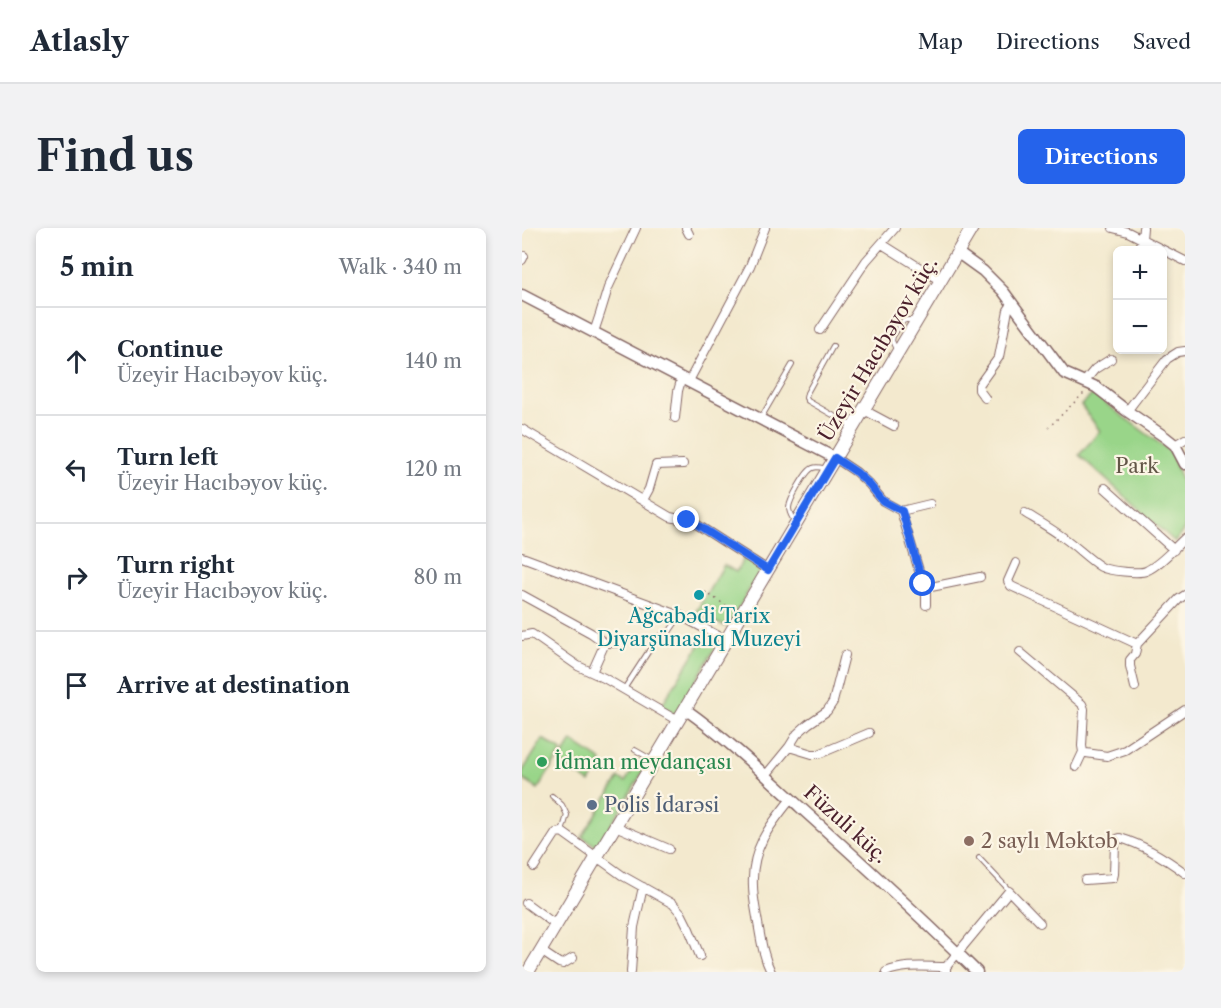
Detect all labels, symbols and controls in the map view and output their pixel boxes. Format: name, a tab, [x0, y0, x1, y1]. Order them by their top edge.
text: Atlasly	[30, 24, 129, 58]
text: Map	[918, 29, 963, 54]
text: Directions	[996, 29, 1100, 54]
text: Saved	[1133, 29, 1191, 54]
button: Directions	[1018, 129, 1185, 184]
text: Find us	[36, 130, 194, 182]
map controls	[1113, 246, 1167, 354]
button: +	[1113, 246, 1167, 300]
text: 5 min	[60, 251, 134, 283]
street label: Üzeyir Hacıbəyov küç.	[813, 252, 943, 445]
text: Walk · 340 m	[339, 255, 462, 279]
button: −	[1113, 300, 1167, 354]
text: Continue	[117, 336, 223, 363]
icon: ahead	[60, 345, 93, 378]
text: 140 m	[405, 349, 462, 373]
text: Üzeyir Hacıbəyov küç.	[117, 363, 328, 387]
text: Turn left	[117, 444, 218, 471]
icon: left	[60, 453, 93, 486]
park label: Park	[1115, 454, 1160, 478]
text: 120 m	[405, 457, 462, 481]
text: Üzeyir Hacıbəyov küç.	[117, 471, 328, 495]
route end	[673, 506, 699, 532]
text: Turn right	[117, 552, 235, 579]
icon: right	[60, 561, 93, 594]
text: 80 m	[414, 565, 462, 589]
route start	[909, 570, 935, 596]
text: Üzeyir Hacıbəyov küç.	[117, 579, 328, 603]
marker: Ağcabədi Tarix Diyarşünaslıq Muzeyi	[692, 588, 706, 602]
place label: Ağcabədi Tarix Diyarşünaslıq Muzeyi	[597, 604, 801, 651]
icon: arrive	[60, 669, 93, 702]
text: Arrive at destination	[117, 672, 350, 699]
place label: İdman meydançası	[554, 749, 732, 774]
marker: İdman meydançası	[535, 755, 549, 769]
street label: Füzuli küç.	[799, 780, 893, 868]
place label: Polis İdarəsi	[604, 792, 719, 817]
marker: Polis İdarəsi	[585, 798, 599, 812]
place label: 2 saylı Məktəb	[981, 829, 1118, 853]
marker: 2 saylı Məktəb	[962, 834, 976, 848]

